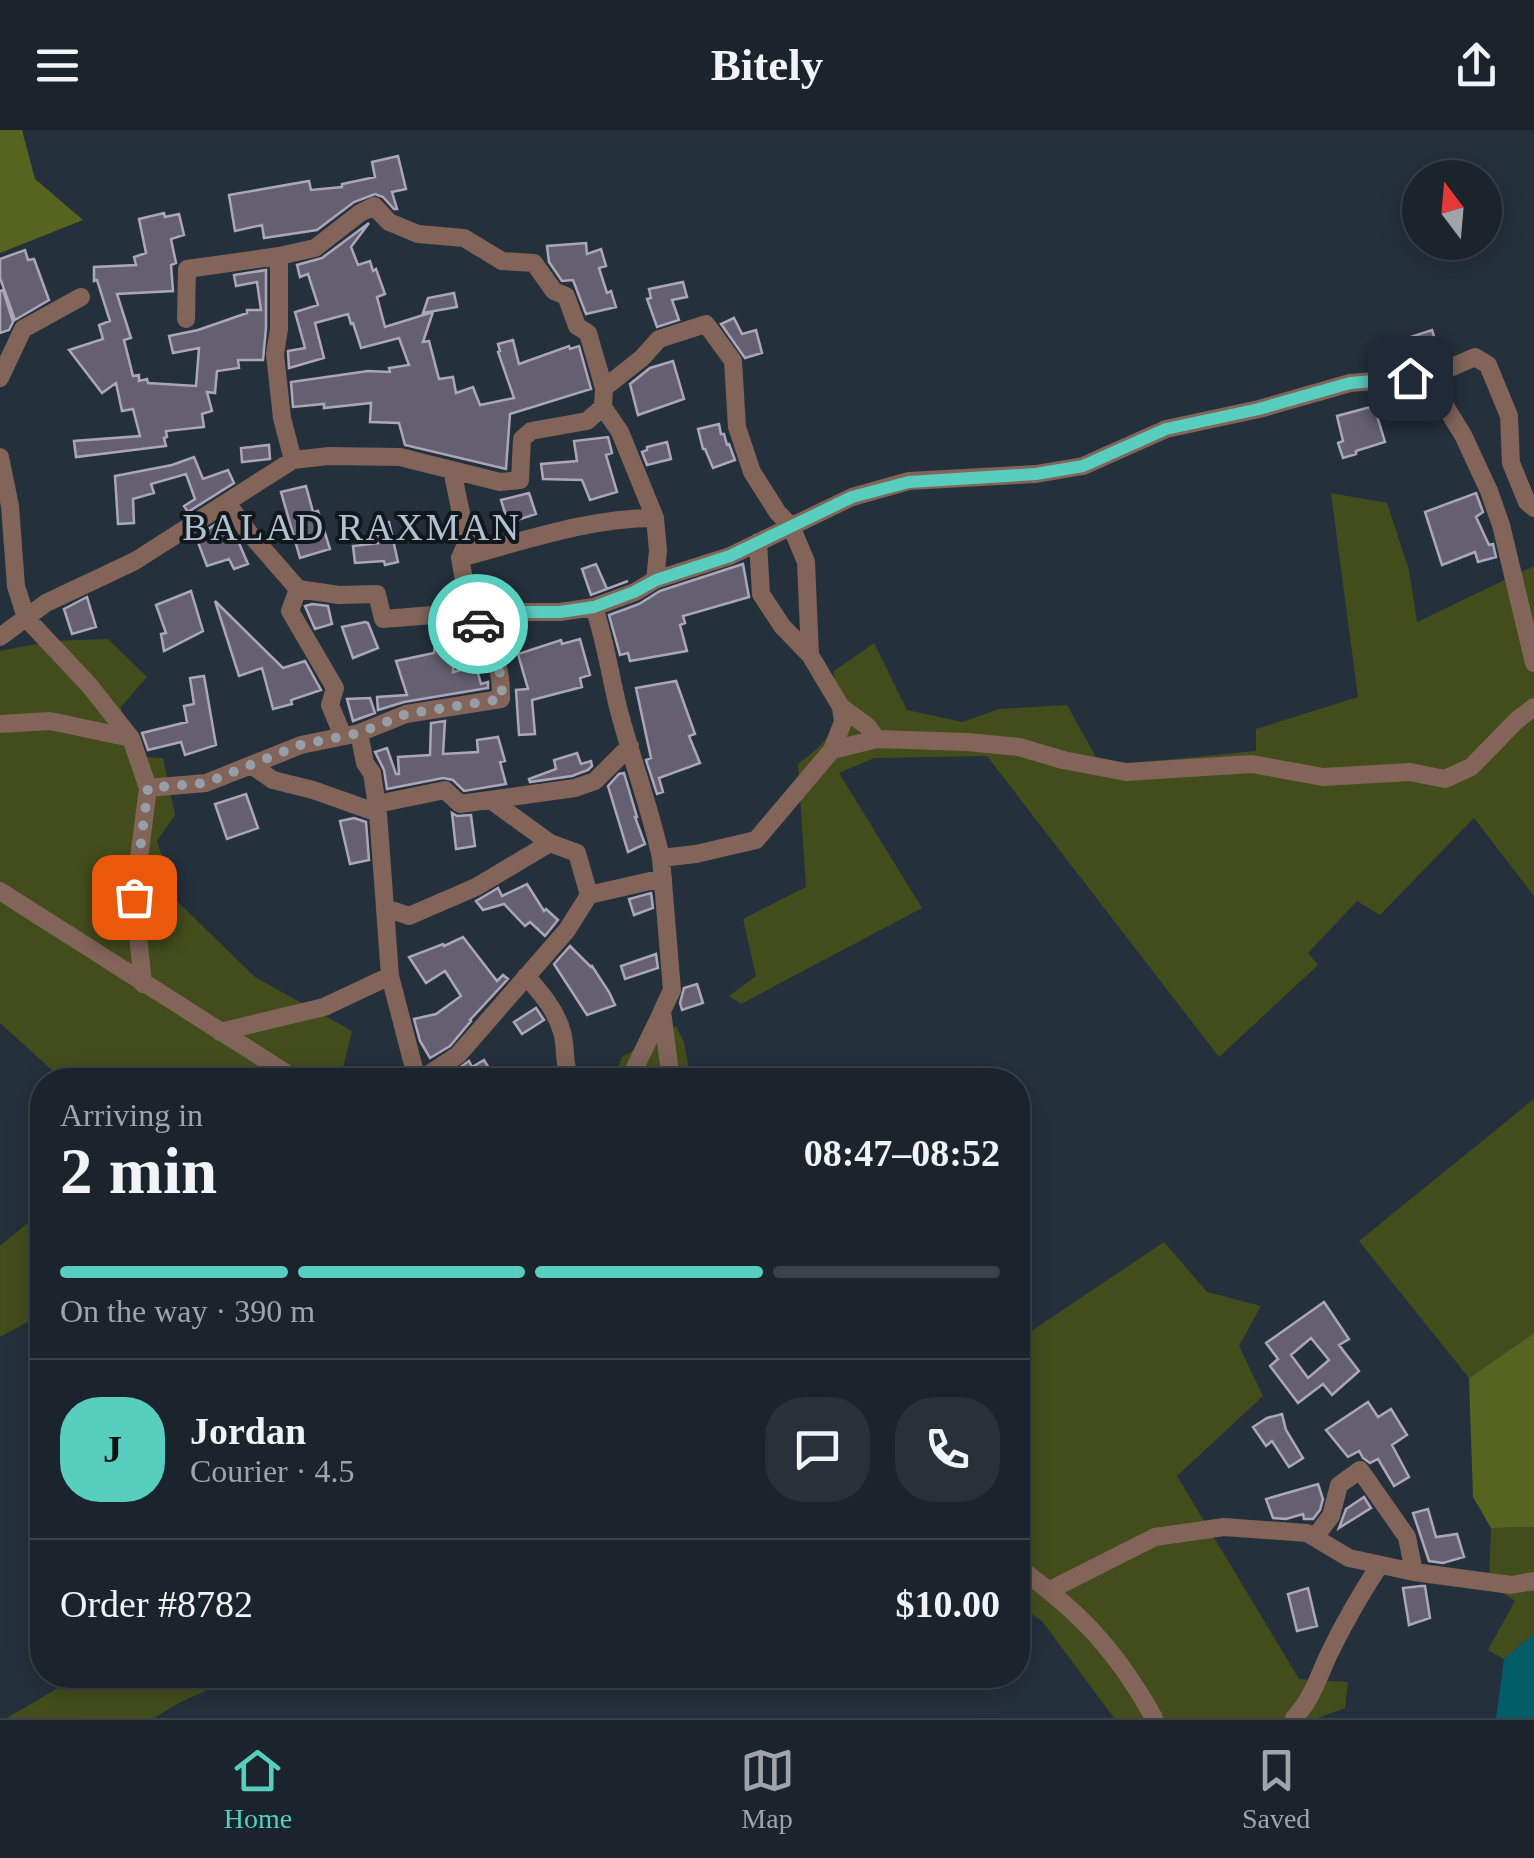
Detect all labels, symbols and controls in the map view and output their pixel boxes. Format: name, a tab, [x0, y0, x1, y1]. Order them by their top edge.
icon: menu	[30, 38, 85, 93]
icon: share	[1449, 38, 1504, 93]
text: Bitely	[711, 40, 823, 90]
north arrow	[1402, 160, 1502, 260]
map controls	[1402, 160, 1502, 260]
pin	[1368, 336, 1453, 421]
icon: home	[1383, 351, 1438, 406]
district label: BALAD RAXMAN	[182, 506, 522, 548]
courier	[428, 574, 528, 674]
icon: car	[451, 597, 506, 652]
pin	[92, 855, 177, 940]
icon: bag	[107, 870, 162, 925]
text: Arriving in	[60, 1097, 203, 1133]
text: 08:47–08:52	[804, 1132, 1000, 1174]
text: 2 min	[60, 1135, 217, 1207]
text: On the way · 390 m	[60, 1293, 315, 1329]
button: chat	[765, 1397, 870, 1502]
button: phone	[895, 1397, 1000, 1502]
text: Jordan	[190, 1410, 306, 1452]
text: J	[103, 1428, 122, 1470]
text: Courier · 4.5	[190, 1453, 354, 1489]
text: Order #8782	[60, 1583, 253, 1625]
text: $10.00	[896, 1583, 1000, 1625]
tab: Home	[224, 1743, 292, 1835]
tab: Map	[740, 1743, 795, 1835]
tab: Saved	[1242, 1743, 1310, 1835]

